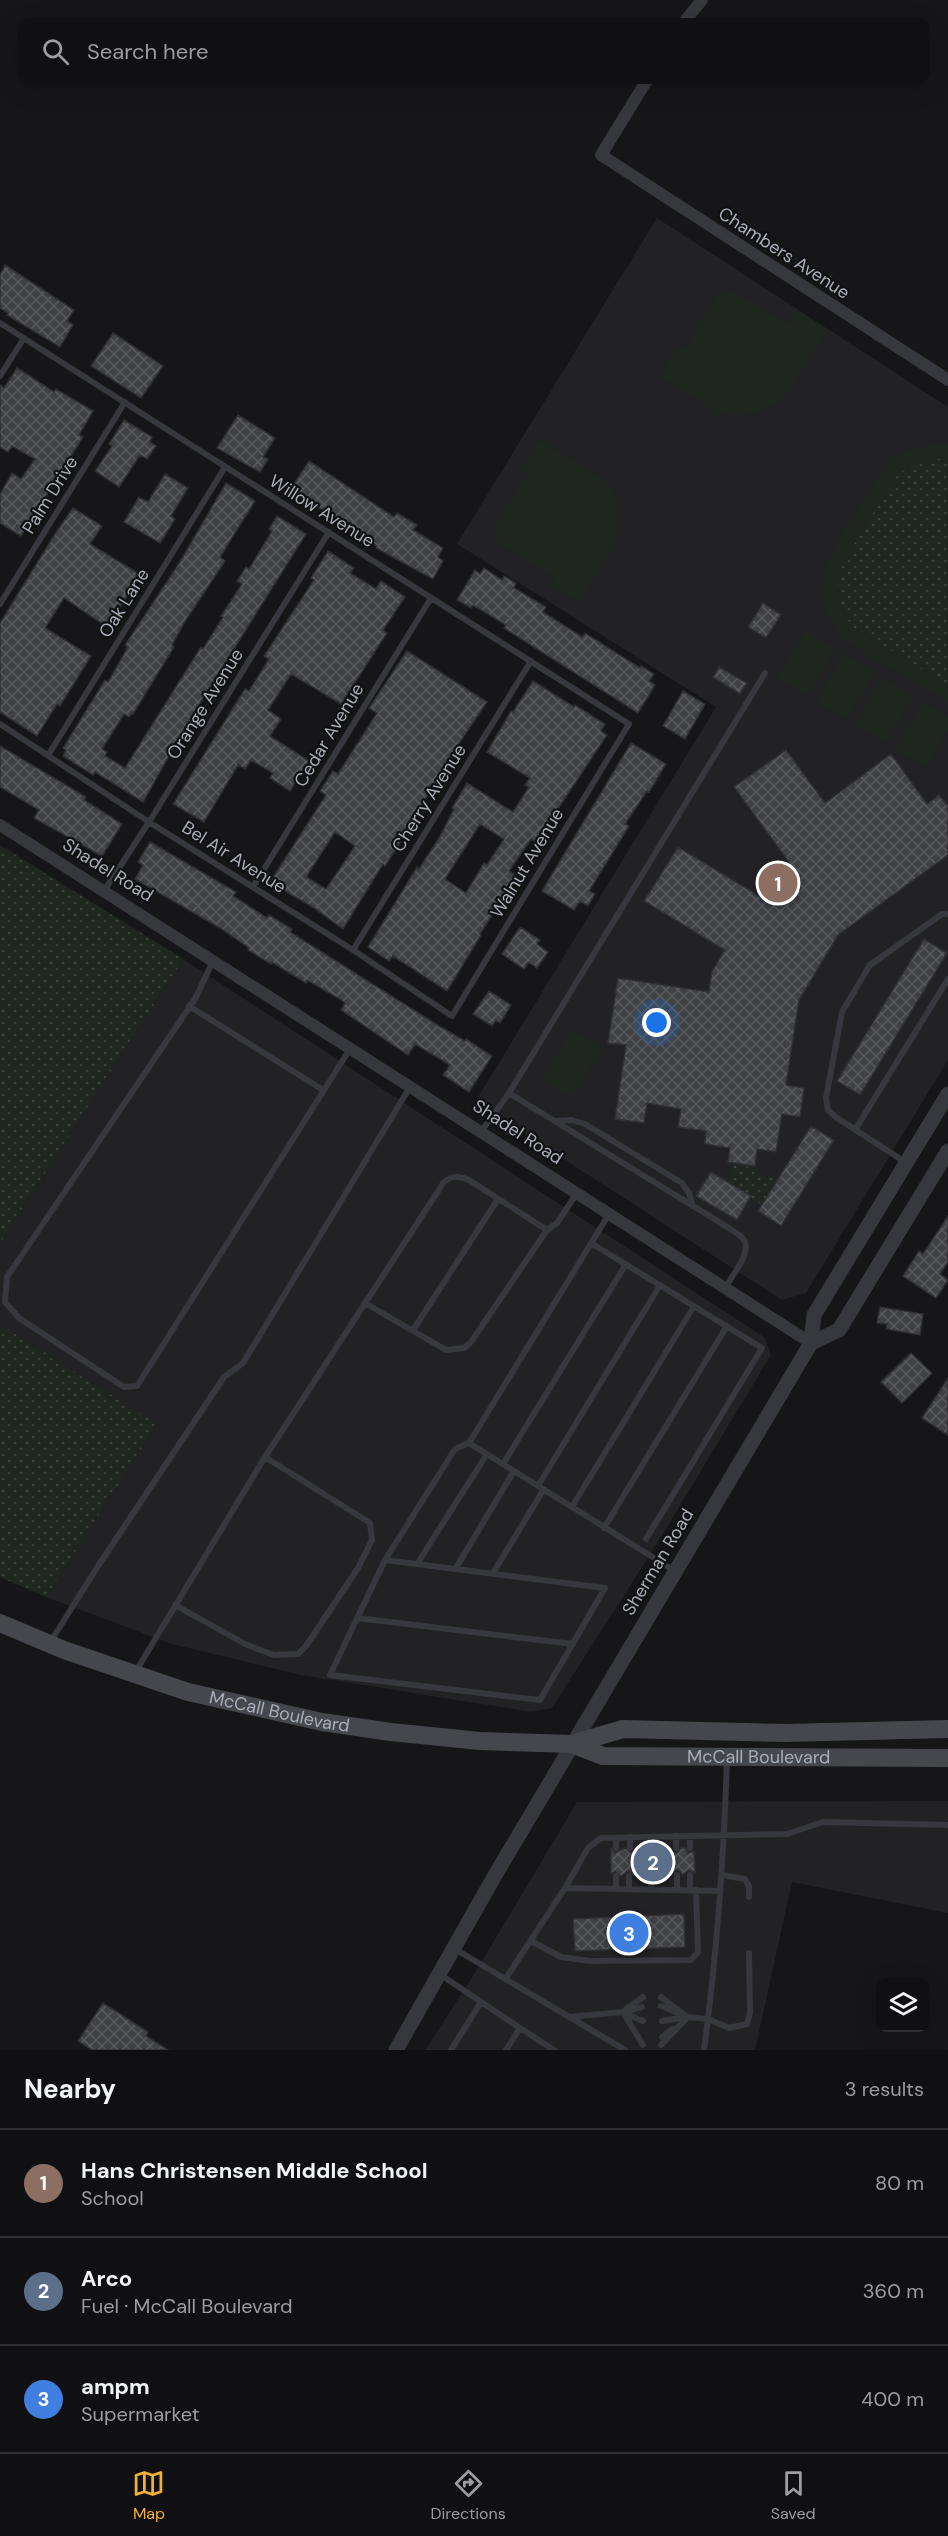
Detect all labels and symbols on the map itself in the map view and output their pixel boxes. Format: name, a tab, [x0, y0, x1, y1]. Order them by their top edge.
street label: Chambers Avenue	[714, 201, 854, 305]
street label: Palm Drive	[17, 452, 83, 538]
street label: Willow Avenue	[265, 469, 379, 553]
street label: Oak Lane	[93, 564, 155, 642]
street label: Orange Avenue	[161, 644, 249, 764]
street label: Cedar Avenue	[289, 679, 369, 791]
street label: Cherry Avenue	[386, 740, 472, 856]
street label: Walnut Avenue	[485, 804, 569, 922]
street label: Bel Air Avenue	[177, 815, 291, 899]
street label: Shadel Road	[58, 833, 158, 907]
pin: 1	[758, 860, 798, 906]
your location	[642, 1008, 671, 1037]
street label: Shadel Road	[468, 1094, 568, 1170]
street label: Sherman Road	[617, 1504, 699, 1620]
street label: McCall Boulevard	[207, 1685, 351, 1738]
street label: McCall Boulevard	[687, 1744, 830, 1769]
pin: 2	[634, 1840, 672, 1884]
pin: 3	[610, 1910, 648, 1956]

